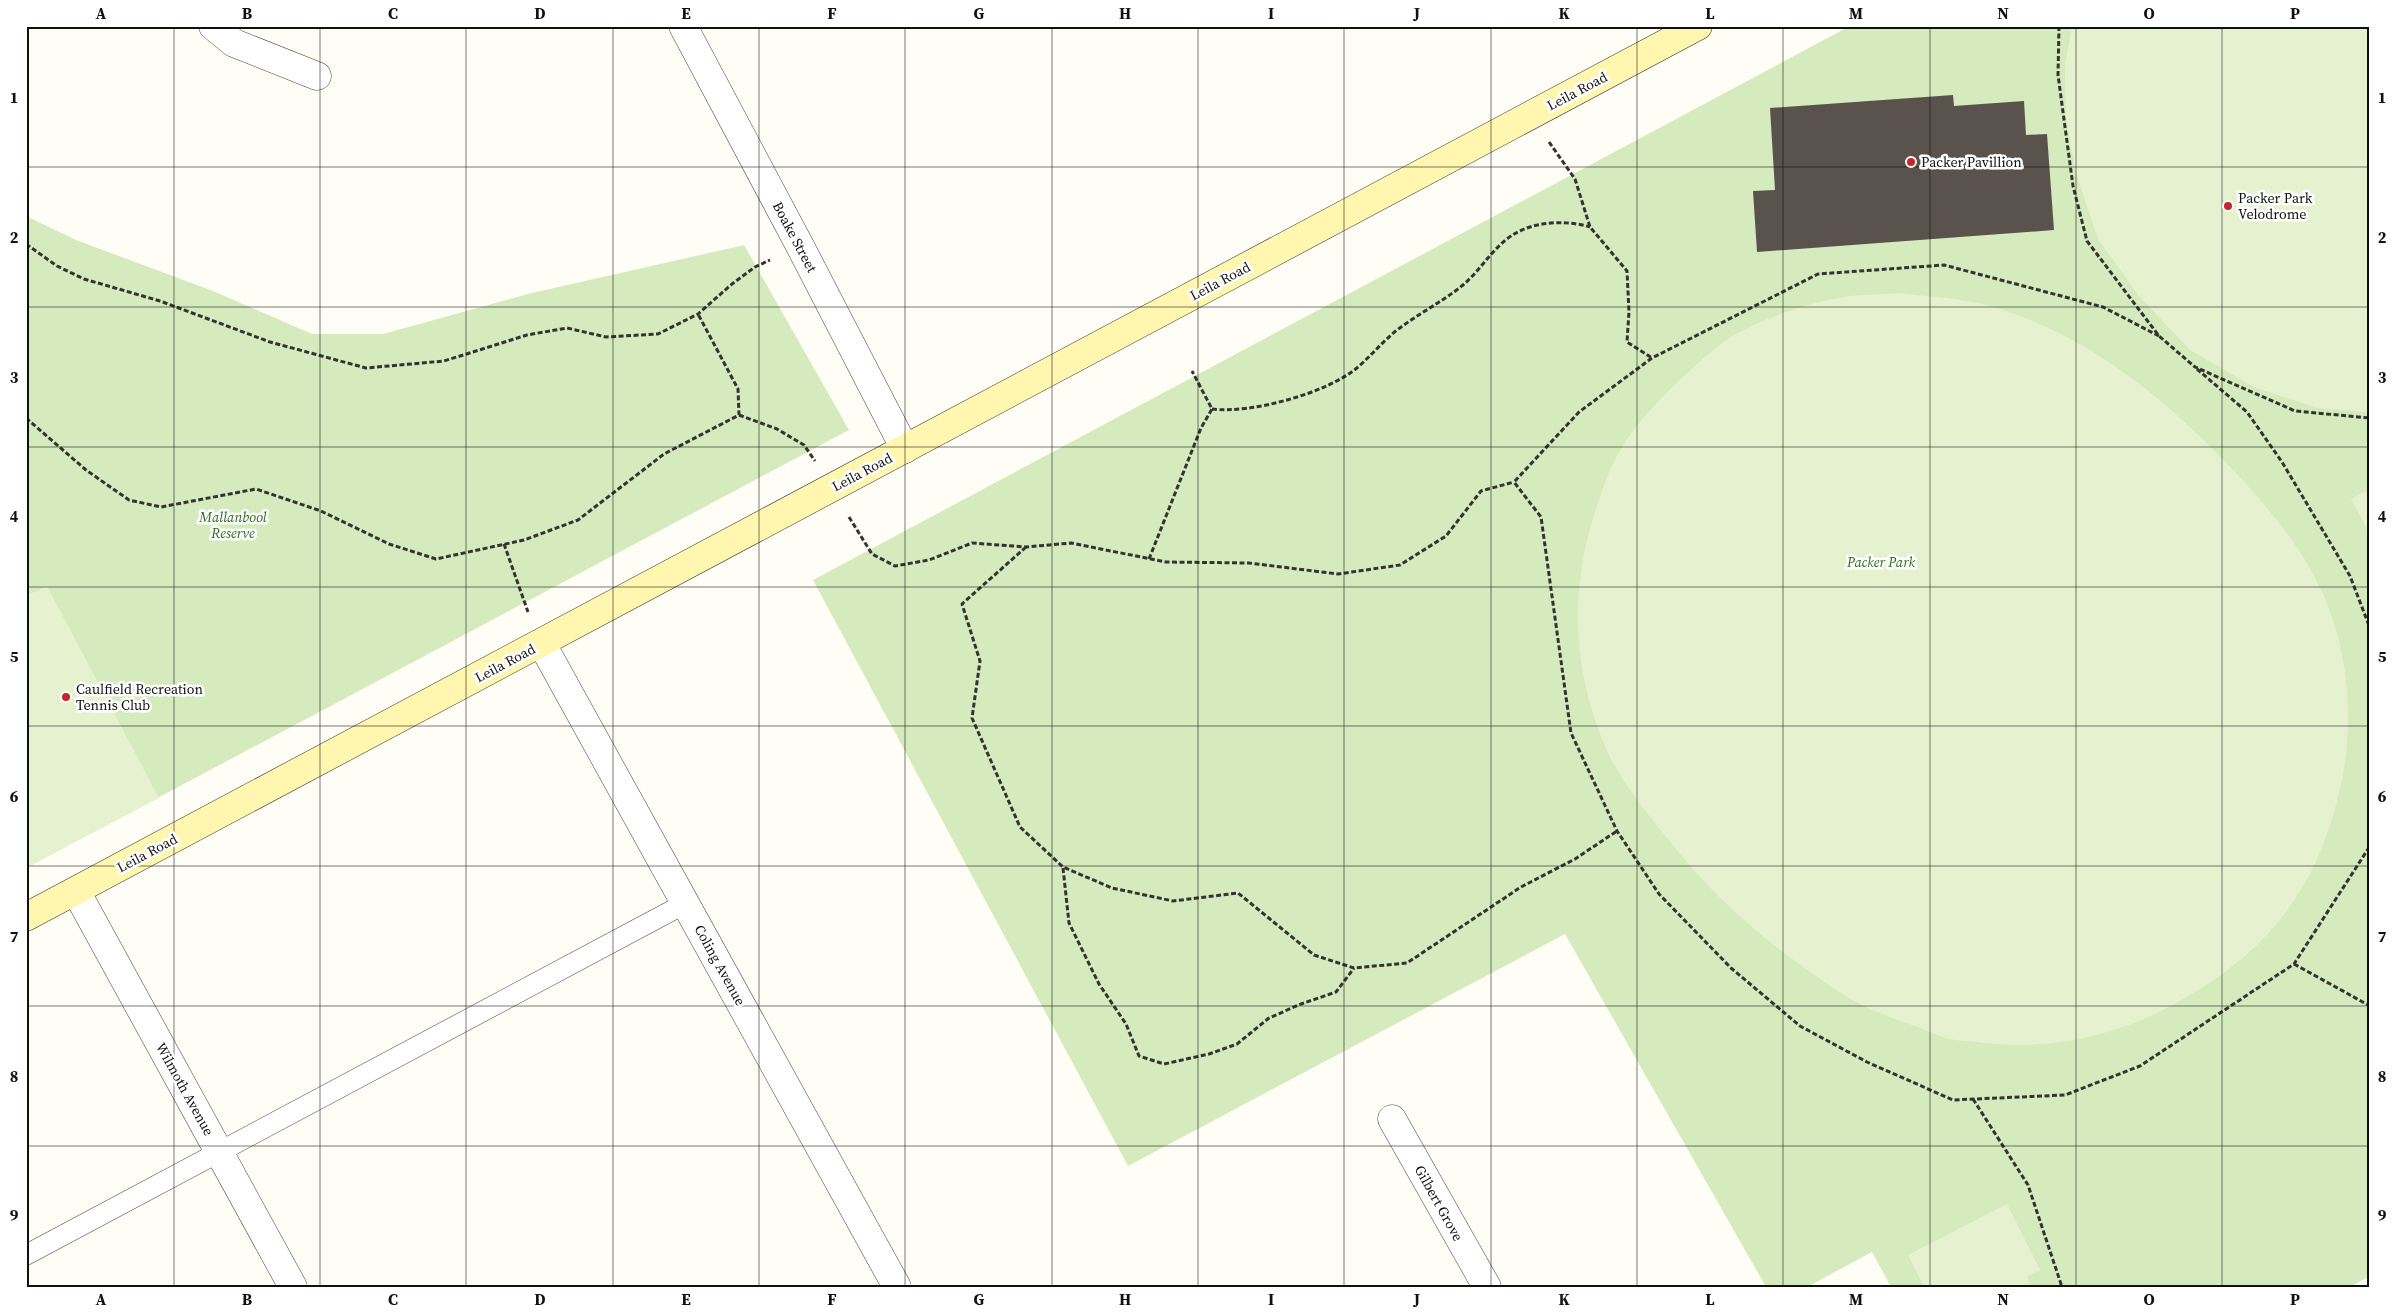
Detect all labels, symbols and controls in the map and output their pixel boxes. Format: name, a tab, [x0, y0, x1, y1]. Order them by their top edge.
text: A	[96, 2, 107, 24]
text: B	[242, 2, 253, 24]
text: C	[388, 2, 398, 24]
text: D	[534, 2, 546, 24]
text: E	[681, 2, 691, 24]
text: F	[827, 2, 837, 24]
text: G	[974, 2, 985, 24]
text: H	[1119, 2, 1131, 24]
text: I	[1268, 2, 1274, 24]
text: J	[1413, 2, 1420, 24]
text: K	[1558, 2, 1570, 24]
text: L	[1705, 2, 1715, 24]
text: M	[1849, 2, 1863, 24]
text: N	[1997, 2, 2009, 24]
text: O	[2143, 2, 2155, 24]
text: P	[2290, 2, 2300, 24]
street label: Leila Road	[1543, 67, 1611, 115]
text: 1	[10, 86, 18, 108]
text: 1	[2378, 86, 2386, 108]
place label: Packer Pavillion	[1921, 152, 2022, 172]
marker: Packer Pavillion	[1905, 156, 1917, 168]
place label: Packer Park Velodrome	[2238, 188, 2313, 224]
street label: Boake Street	[768, 198, 822, 276]
marker: Packer Park Velodrome	[2222, 200, 2234, 212]
text: 2	[10, 226, 19, 248]
text: 2	[2378, 226, 2387, 248]
street label: Leila Road	[1186, 257, 1254, 305]
text: 3	[10, 366, 19, 388]
text: 3	[2378, 366, 2387, 388]
street label: Leila Road	[828, 448, 896, 496]
text: 4	[10, 505, 19, 527]
text: 4	[2378, 505, 2387, 527]
park label: Mallanbool Reserve	[198, 507, 267, 543]
park label: Packer Park	[1846, 552, 1915, 572]
street label: Leila Road	[471, 639, 539, 687]
text: 5	[10, 645, 19, 667]
text: 5	[2378, 645, 2387, 667]
place label: Caulfield Recreation Tennis Club	[76, 679, 203, 715]
marker: Caulfield Recreation Tennis Club	[60, 691, 72, 703]
text: 6	[10, 785, 19, 807]
text: 6	[2378, 785, 2387, 807]
street label: Leila Road	[113, 829, 181, 877]
street label: Coling Avenue	[690, 921, 750, 1009]
text: 7	[10, 925, 19, 947]
text: 7	[2378, 925, 2387, 947]
street label: Wilmoth Avenue	[151, 1039, 219, 1139]
text: 8	[10, 1065, 18, 1087]
text: 8	[2378, 1065, 2386, 1087]
street label: Gilbert Grove	[1410, 1161, 1468, 1245]
text: 9	[10, 1204, 19, 1226]
text: 9	[2378, 1204, 2387, 1226]
text: A	[96, 1288, 107, 1310]
text: B	[242, 1288, 253, 1310]
text: C	[388, 1288, 398, 1310]
text: D	[534, 1288, 546, 1310]
text: E	[681, 1288, 691, 1310]
text: F	[827, 1288, 837, 1310]
text: G	[974, 1288, 985, 1310]
text: H	[1119, 1288, 1131, 1310]
text: I	[1268, 1288, 1274, 1310]
text: J	[1413, 1288, 1420, 1310]
text: K	[1558, 1288, 1570, 1310]
text: L	[1705, 1288, 1715, 1310]
text: M	[1849, 1288, 1863, 1310]
text: N	[1997, 1288, 2009, 1310]
text: O	[2143, 1288, 2155, 1310]
text: P	[2290, 1288, 2300, 1310]

